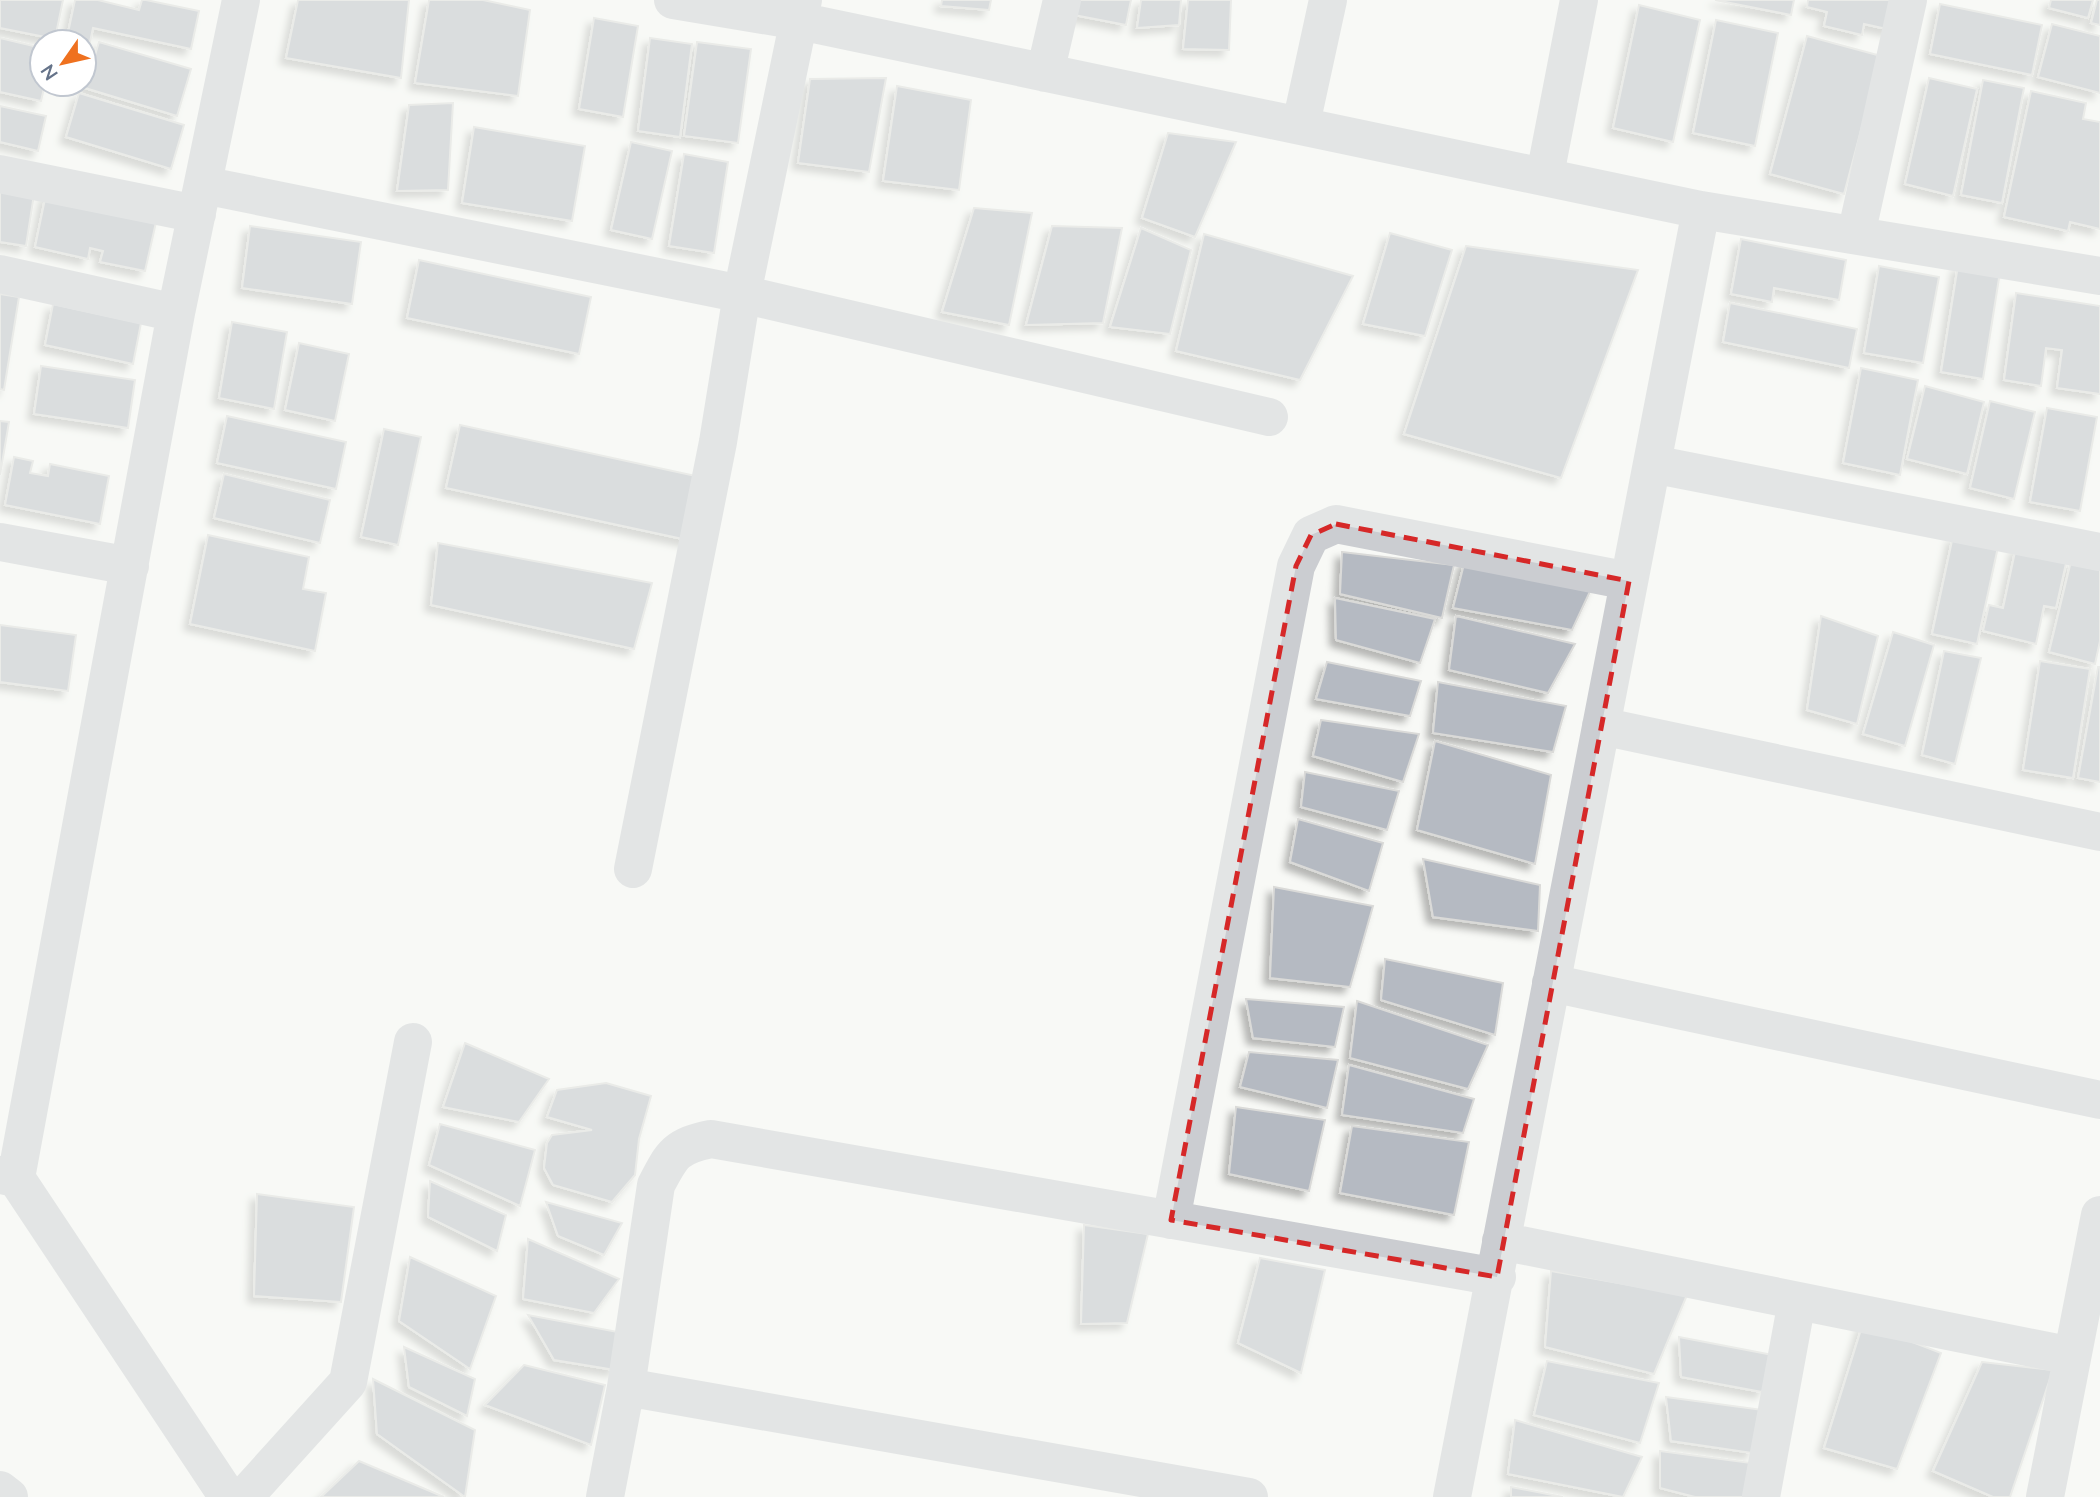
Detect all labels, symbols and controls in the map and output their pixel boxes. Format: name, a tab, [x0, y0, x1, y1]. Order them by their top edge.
north arrow	[28, 28, 98, 98]
text: N	[35, 59, 64, 85]

